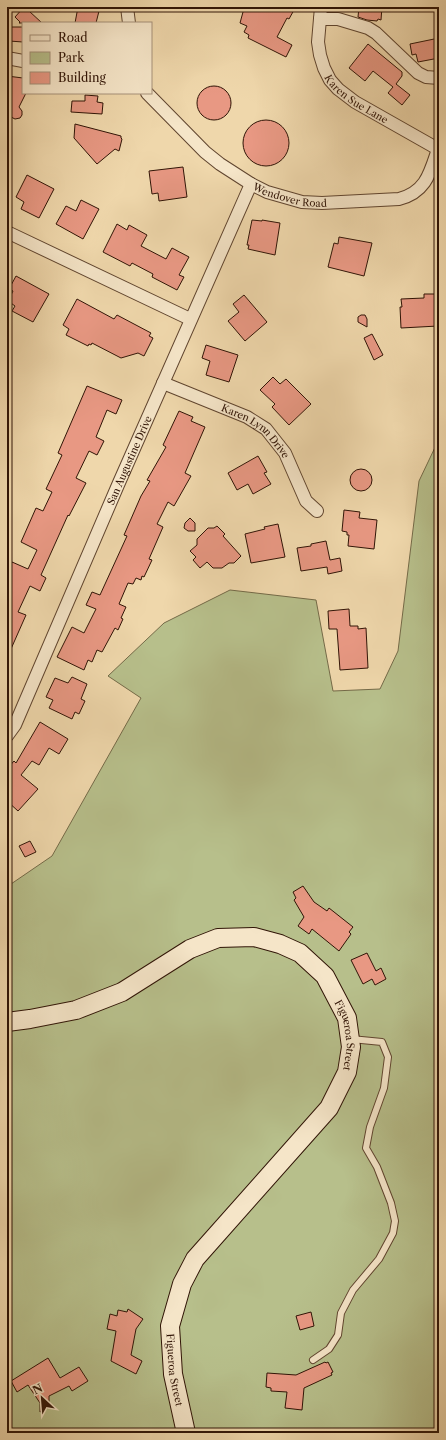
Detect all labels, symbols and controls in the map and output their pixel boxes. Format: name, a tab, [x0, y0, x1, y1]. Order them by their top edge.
legend	[22, 22, 152, 94]
text: Road	[58, 30, 88, 45]
text: Park	[58, 50, 85, 65]
text: Building	[58, 70, 106, 85]
street label: Karen Sue Lane	[322, 72, 391, 126]
street label: Wendover Road	[250, 179, 327, 210]
street label: Karen Lynn Drive	[220, 401, 293, 460]
street label: San Augustine Drive	[104, 413, 155, 507]
street label: Figueroa Street	[332, 997, 358, 1072]
street label: Figueroa Street	[164, 1333, 186, 1408]
north arrow	[22, 1378, 62, 1418]
text: N	[30, 1380, 45, 1397]

